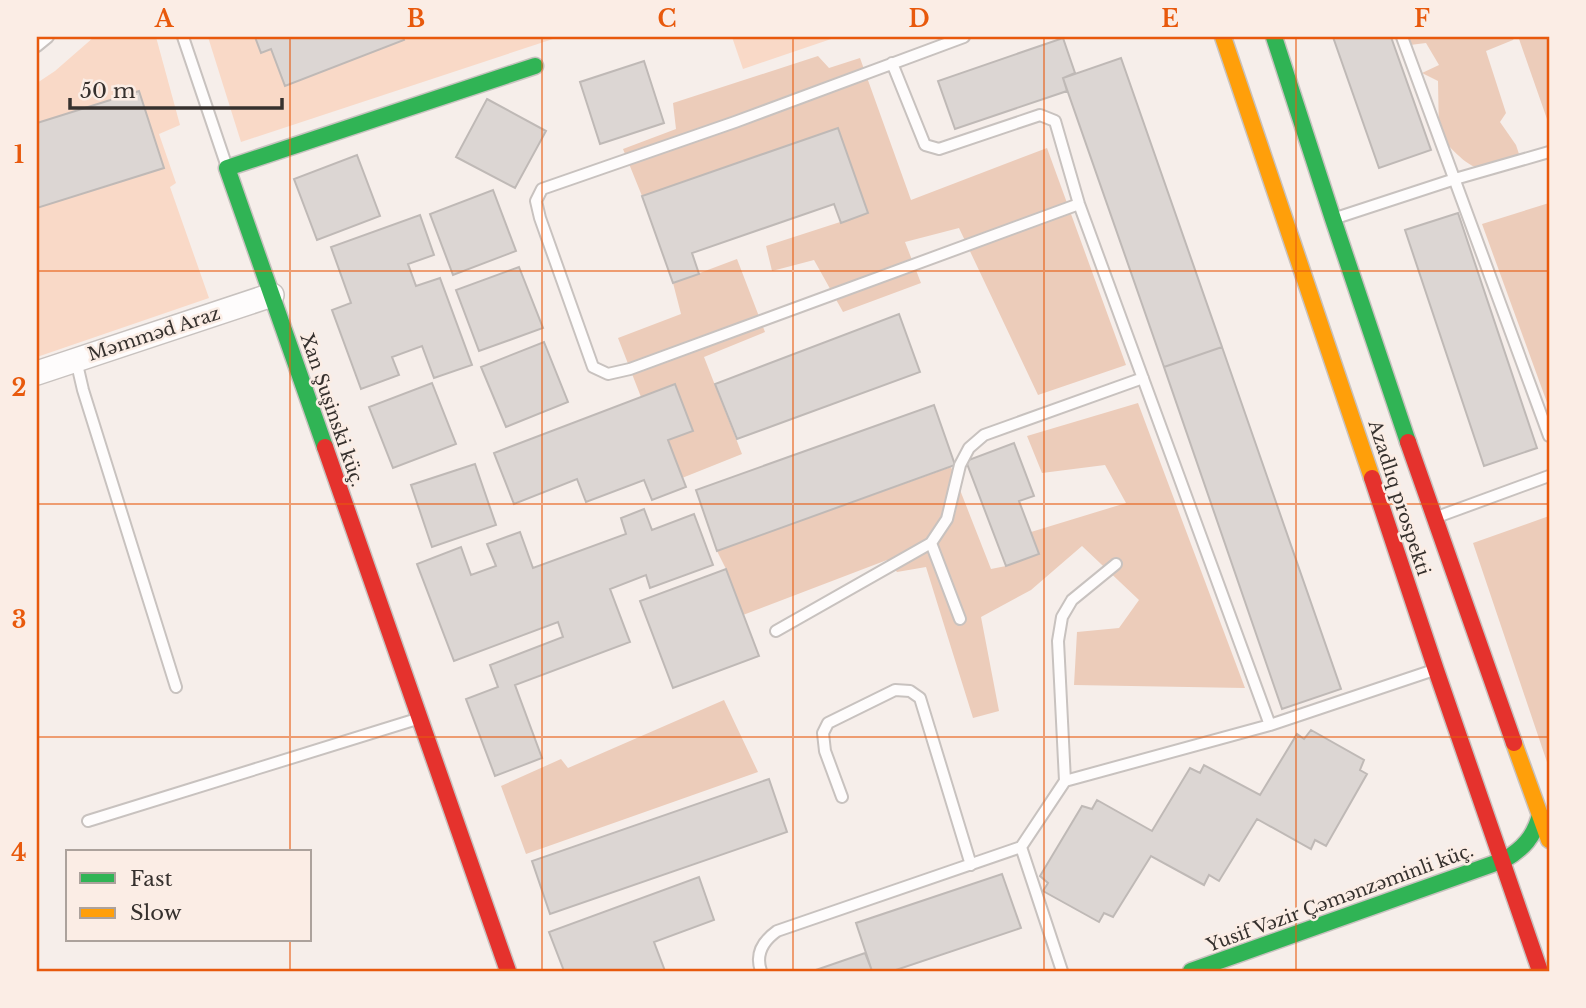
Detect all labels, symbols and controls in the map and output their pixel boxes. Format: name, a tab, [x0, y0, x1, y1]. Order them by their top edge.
text: A	[154, 5, 175, 33]
text: B	[407, 5, 425, 33]
text: C	[658, 5, 676, 33]
text: D	[908, 5, 930, 33]
text: E	[1161, 5, 1179, 33]
text: F	[1414, 5, 1430, 33]
scale bar	[70, 66, 282, 110]
text: 50 m	[80, 78, 136, 104]
text: 1	[14, 141, 24, 169]
street label: Məmməd Araz	[85, 302, 223, 366]
street label: Xan Şuşinski küç.	[295, 330, 369, 490]
text: 2	[12, 374, 26, 402]
street label: Azadlıq prospekti	[1363, 417, 1435, 578]
text: 3	[12, 606, 26, 634]
text: 4	[11, 839, 27, 867]
street label: Yusif Vəzir Çəmənzəminli küç.	[1203, 839, 1476, 957]
legend	[66, 850, 312, 942]
text: Fast	[130, 866, 172, 892]
text: Slow	[130, 900, 182, 926]

